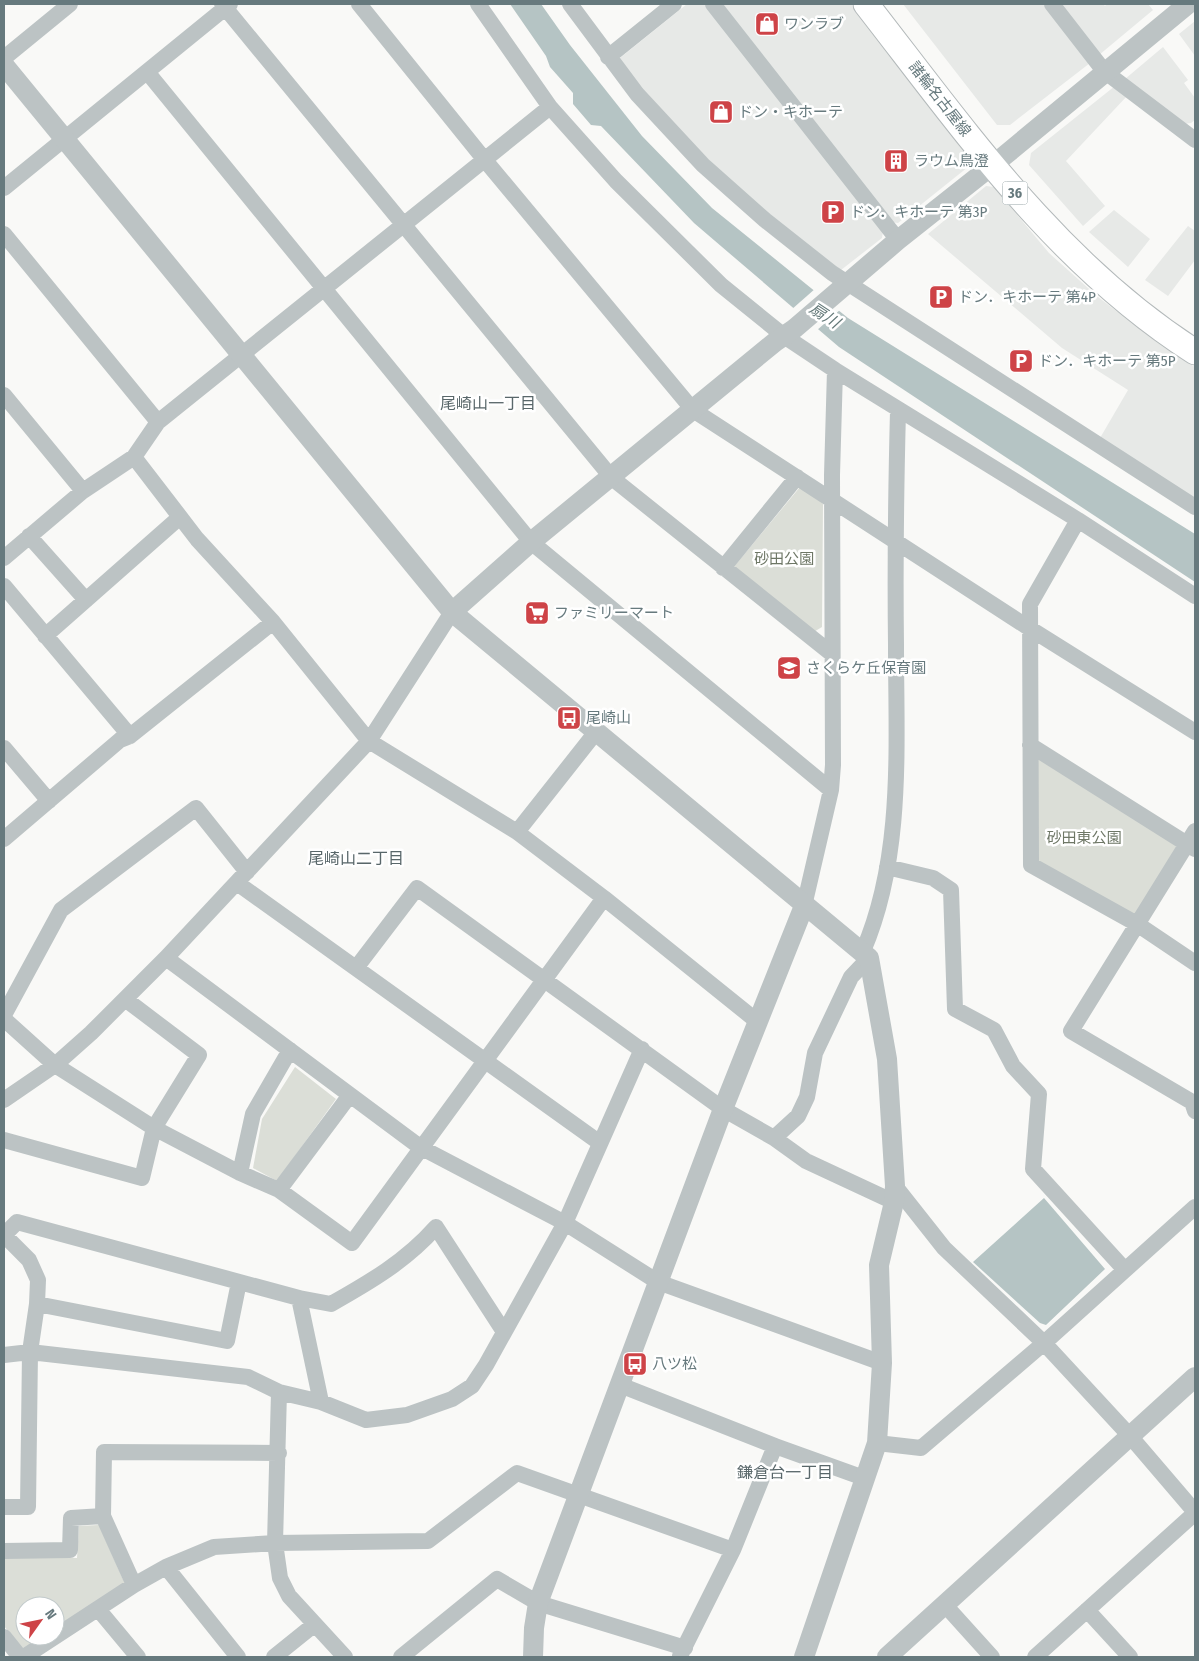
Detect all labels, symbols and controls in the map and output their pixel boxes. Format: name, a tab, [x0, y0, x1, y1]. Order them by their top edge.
shop icon: ワンラブ	[754, 11, 780, 37]
place label: ワンラブ	[784, 15, 844, 33]
street label: 諸輪名古屋線	[905, 58, 975, 140]
shop icon: ドン・キホーテ	[708, 99, 734, 125]
place label: ドン・キホーテ	[738, 103, 843, 121]
building icon: ラウム鳥澄	[883, 148, 909, 174]
place label: ラウム鳥澄	[914, 152, 989, 170]
road number: 36	[1002, 182, 1028, 204]
parking icon: ドン．キホーテ 第3P	[820, 199, 846, 225]
place label: ドン．キホーテ 第3P	[850, 203, 988, 221]
parking icon: ドン．キホーテ 第4P	[928, 284, 954, 310]
place label: ドン．キホーテ 第4P	[958, 288, 1096, 306]
water label: 扇川	[806, 299, 845, 333]
parking icon: ドン．キホーテ 第5P	[1008, 348, 1034, 374]
place label: ドン．キホーテ 第5P	[1038, 352, 1176, 370]
district label: 尾崎山一丁目	[440, 394, 536, 413]
park label: 砂田公園	[754, 550, 814, 568]
supermarket icon: ファミリーマート	[524, 600, 550, 626]
place label: ファミリーマート	[554, 604, 674, 622]
school or university icon: さくらケ丘保育園	[776, 655, 802, 681]
place label: さくらケ丘保育園	[806, 659, 926, 677]
bus stop icon: 尾崎山	[556, 705, 582, 731]
place label: 尾崎山	[586, 709, 631, 727]
park label: 砂田東公園	[1046, 829, 1122, 847]
district label: 尾崎山二丁目	[308, 849, 404, 868]
bus stop icon: 八ツ松	[622, 1351, 648, 1377]
place label: 八ツ松	[652, 1355, 697, 1373]
district label: 鎌倉台一丁目	[737, 1463, 833, 1482]
north arrow	[15, 1596, 65, 1646]
text: N	[41, 1606, 60, 1622]

